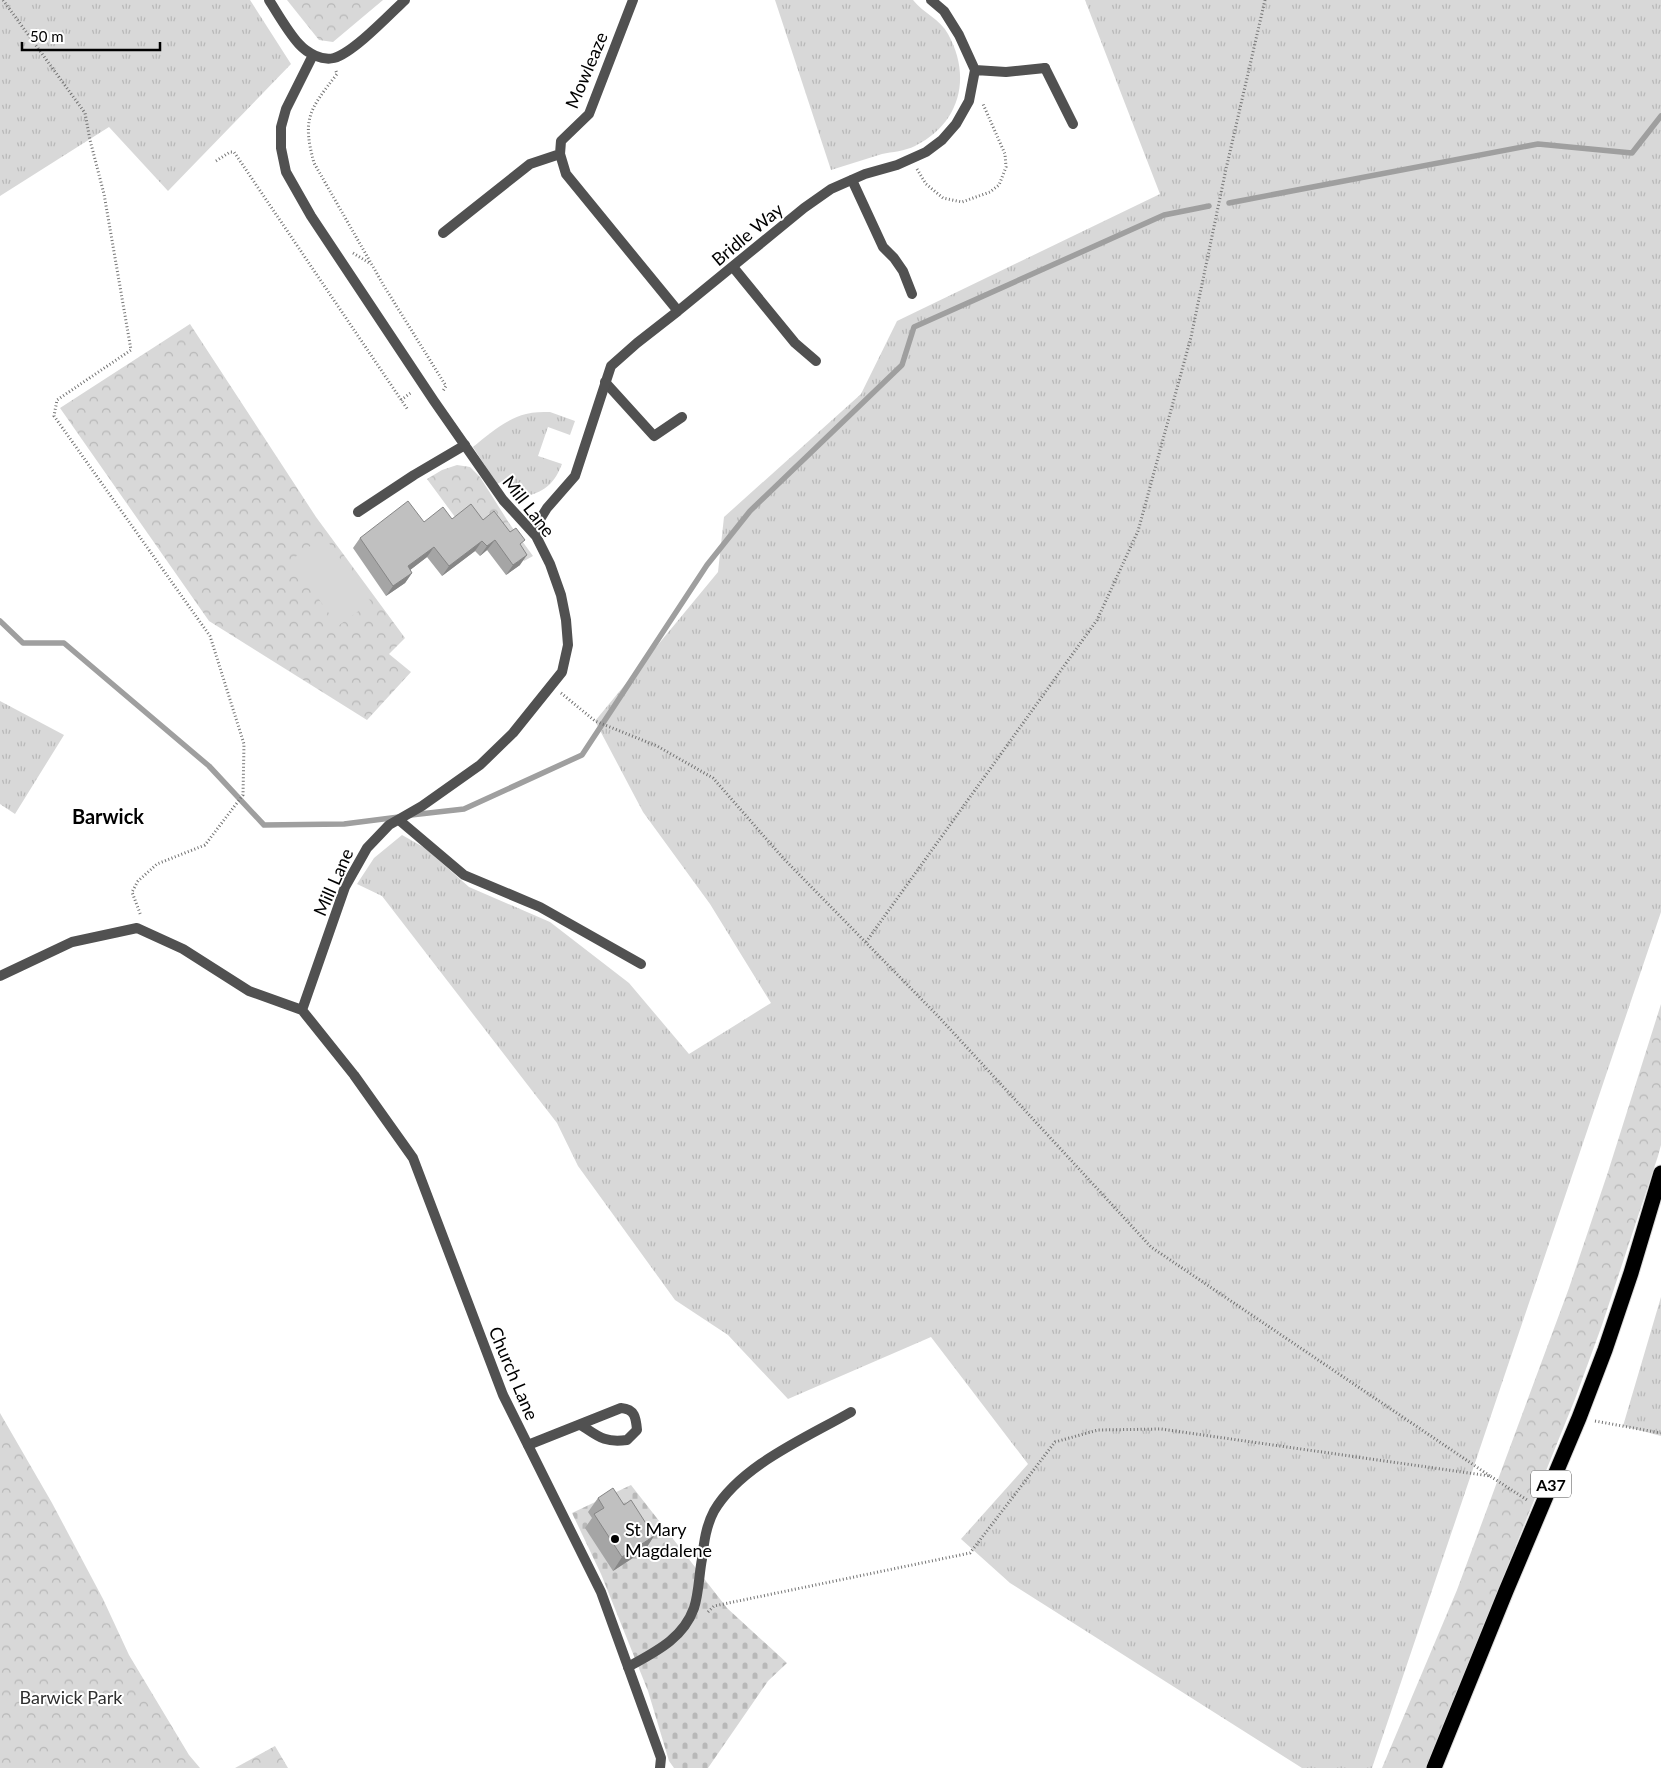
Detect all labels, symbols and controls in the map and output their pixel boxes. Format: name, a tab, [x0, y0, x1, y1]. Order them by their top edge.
scale bar	[22, 20, 160, 52]
text: 50 m	[30, 27, 64, 45]
street label: Mowleaze	[560, 29, 612, 111]
street label: Bridle Way	[707, 197, 788, 270]
street label: Mill Lane	[498, 471, 560, 541]
district label: Barwick	[72, 804, 144, 828]
street label: Mill Lane	[308, 845, 358, 919]
street label: Church Lane	[484, 1323, 544, 1423]
road number: A37	[1531, 1470, 1571, 1498]
place label: St Mary Magdalene	[625, 1518, 712, 1561]
marker: St Mary Magdalene	[609, 1533, 621, 1545]
park label: Barwick Park	[20, 1686, 123, 1708]

